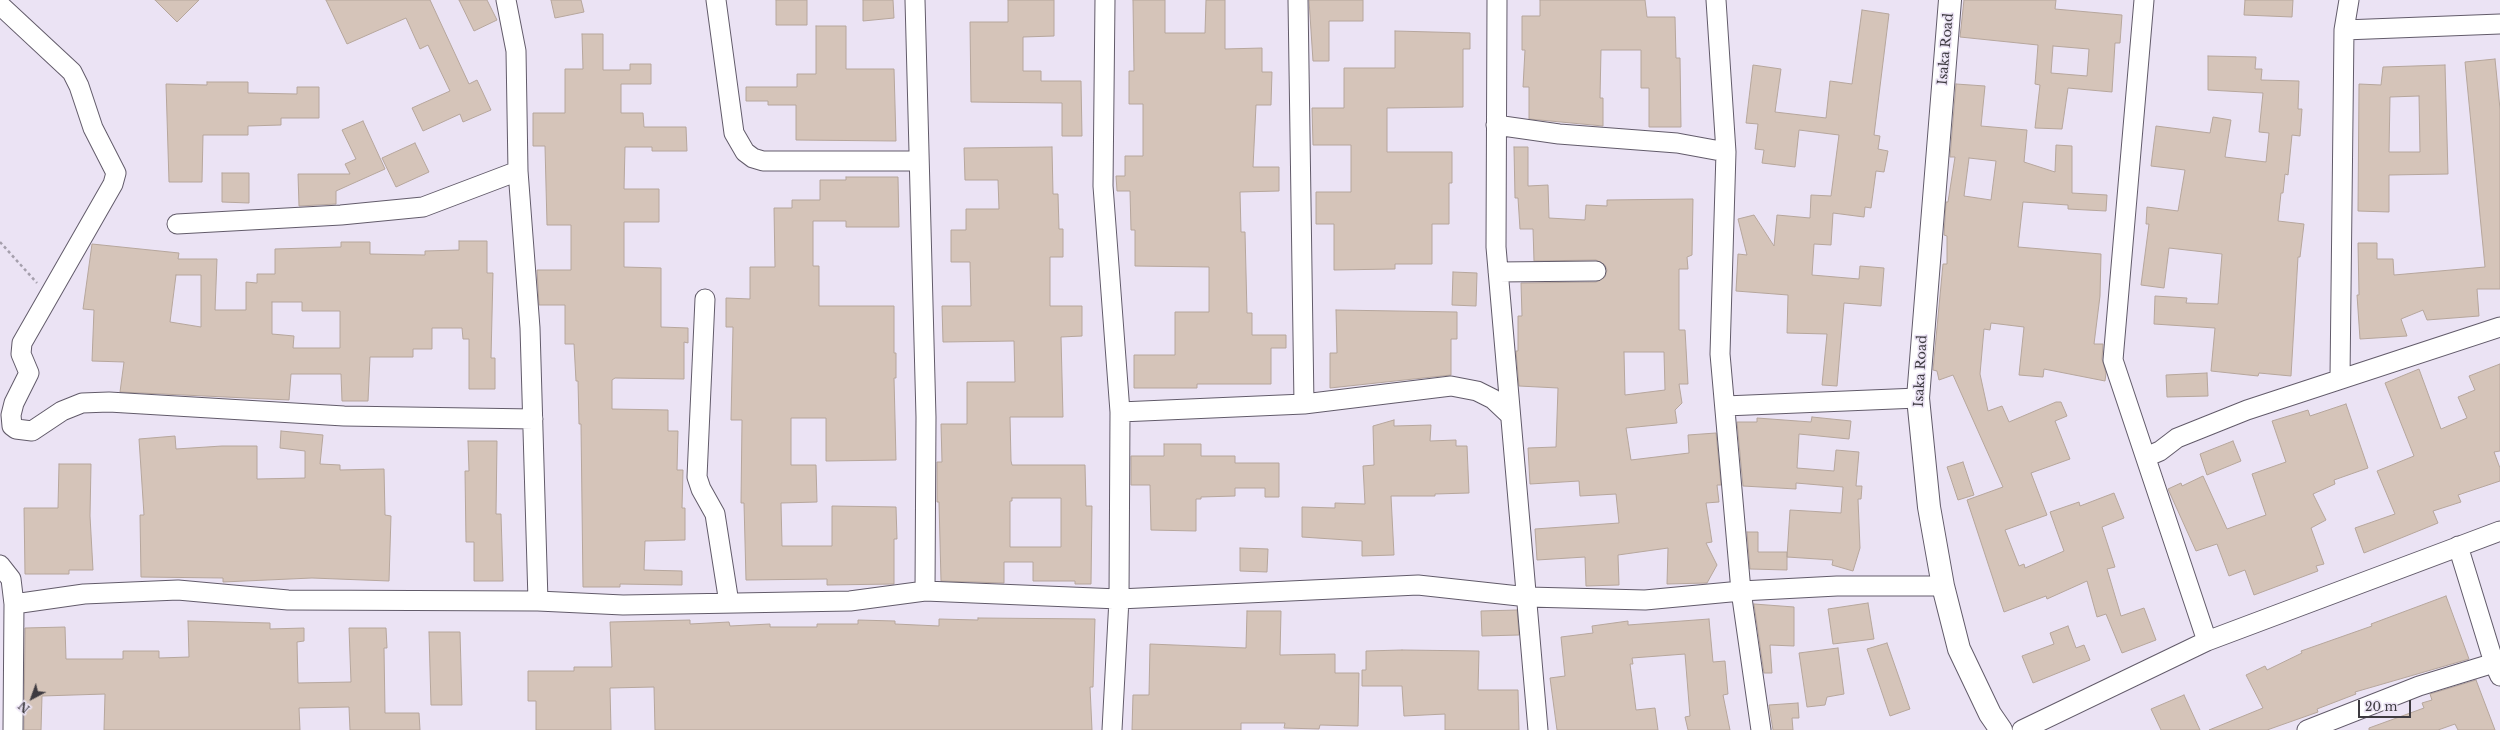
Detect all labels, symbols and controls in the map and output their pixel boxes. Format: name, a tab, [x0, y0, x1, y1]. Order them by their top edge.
street label: Isaka Road	[1935, 12, 1957, 86]
street label: Isaka Road	[1911, 335, 1931, 407]
north arrow	[12, 678, 52, 718]
scale bar	[2360, 692, 2413, 718]
text: N	[16, 698, 33, 716]
text: 20 m	[2365, 699, 2397, 714]

